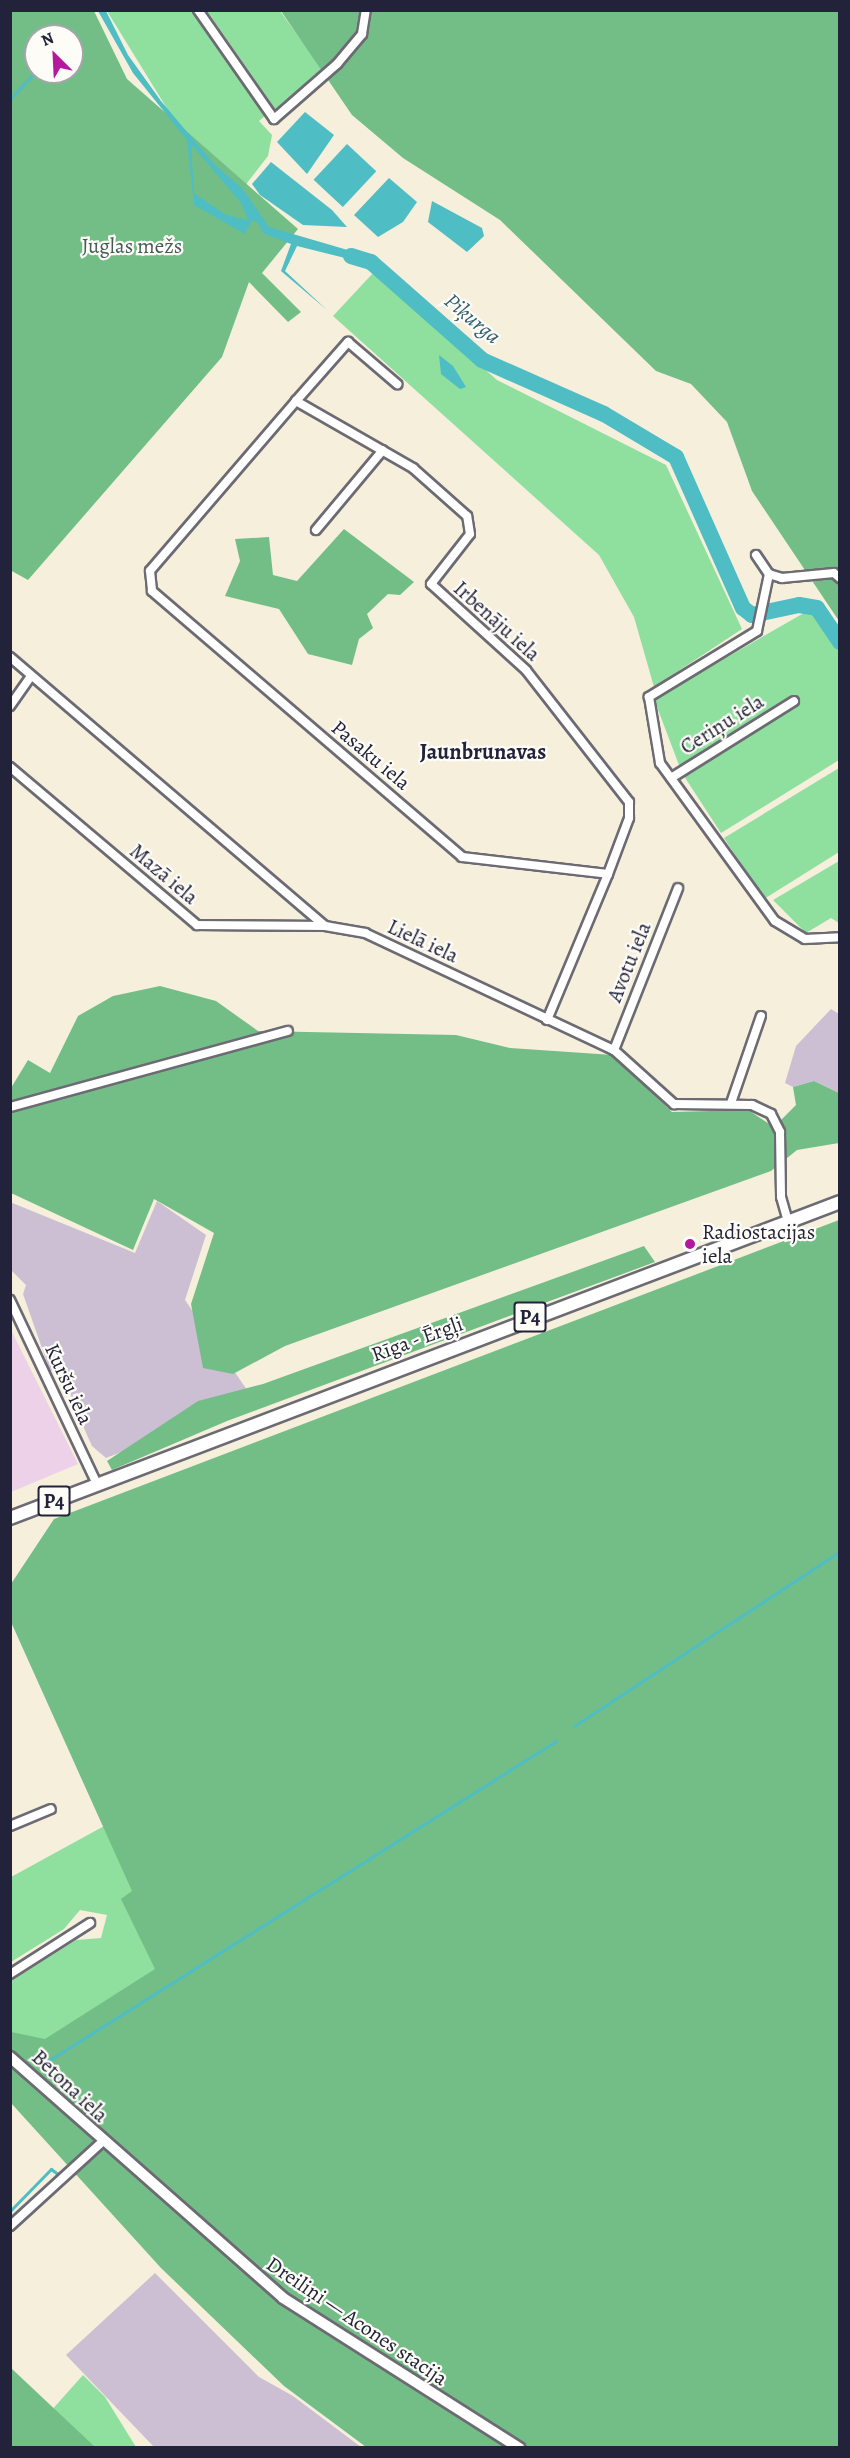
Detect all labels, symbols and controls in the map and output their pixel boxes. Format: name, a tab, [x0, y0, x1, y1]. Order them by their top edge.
north arrow	[24, 24, 84, 84]
text: N	[38, 27, 57, 52]
park label: Juglas mežs	[82, 233, 182, 259]
water label: Piķurga	[439, 288, 505, 350]
street label: Irbenāju iela	[449, 576, 545, 666]
street label: Ceriņu iela	[676, 688, 768, 760]
street label: Pasaku iela	[326, 715, 416, 795]
district label: Jaunbrunavas	[420, 740, 546, 766]
street label: Mazā iela	[125, 838, 203, 910]
street label: Lielā iela	[384, 914, 462, 968]
street label: Avotu iela	[602, 918, 656, 1006]
place label: Radiostacijas iela	[702, 1219, 815, 1269]
marker: Radiostacijas iela	[683, 1237, 697, 1251]
road number: P4	[514, 1300, 546, 1334]
street label: Rīga - Ērgļi	[367, 1311, 467, 1367]
street label: Kuršu iela	[39, 1340, 99, 1428]
road number: P4	[38, 1484, 70, 1518]
street label: Betona iela	[27, 2044, 113, 2128]
street label: Dreiliņi — Acones stacija	[261, 2251, 453, 2391]

